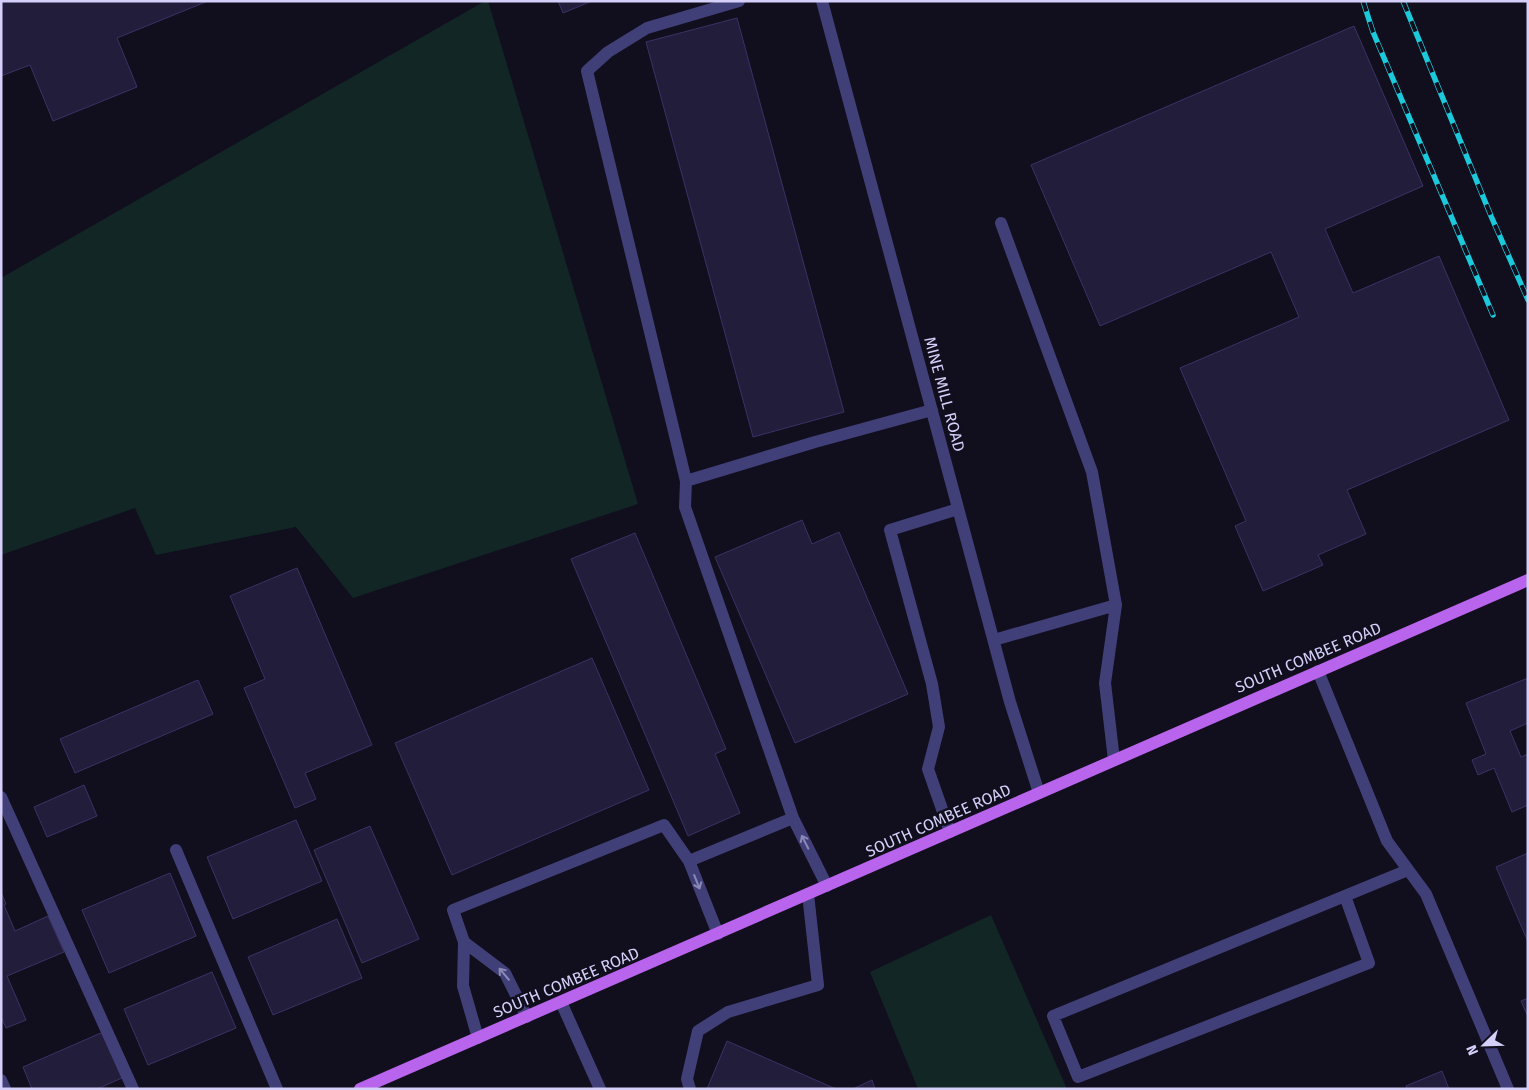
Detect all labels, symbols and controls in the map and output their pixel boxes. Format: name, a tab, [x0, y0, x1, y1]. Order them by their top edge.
street label: MINE MILL ROAD	[920, 335, 969, 454]
street label: SOUTH COMBEE ROAD	[1232, 618, 1384, 697]
street label: SOUTH COMBEE ROAD	[863, 780, 1014, 861]
one-way arrow	[800, 835, 810, 850]
one-way arrow	[693, 874, 703, 889]
street label: SOUTH COMBEE ROAD	[490, 943, 642, 1022]
one-way arrow	[498, 968, 509, 981]
north arrow	[1459, 1020, 1509, 1070]
text: N	[1463, 1042, 1482, 1057]

